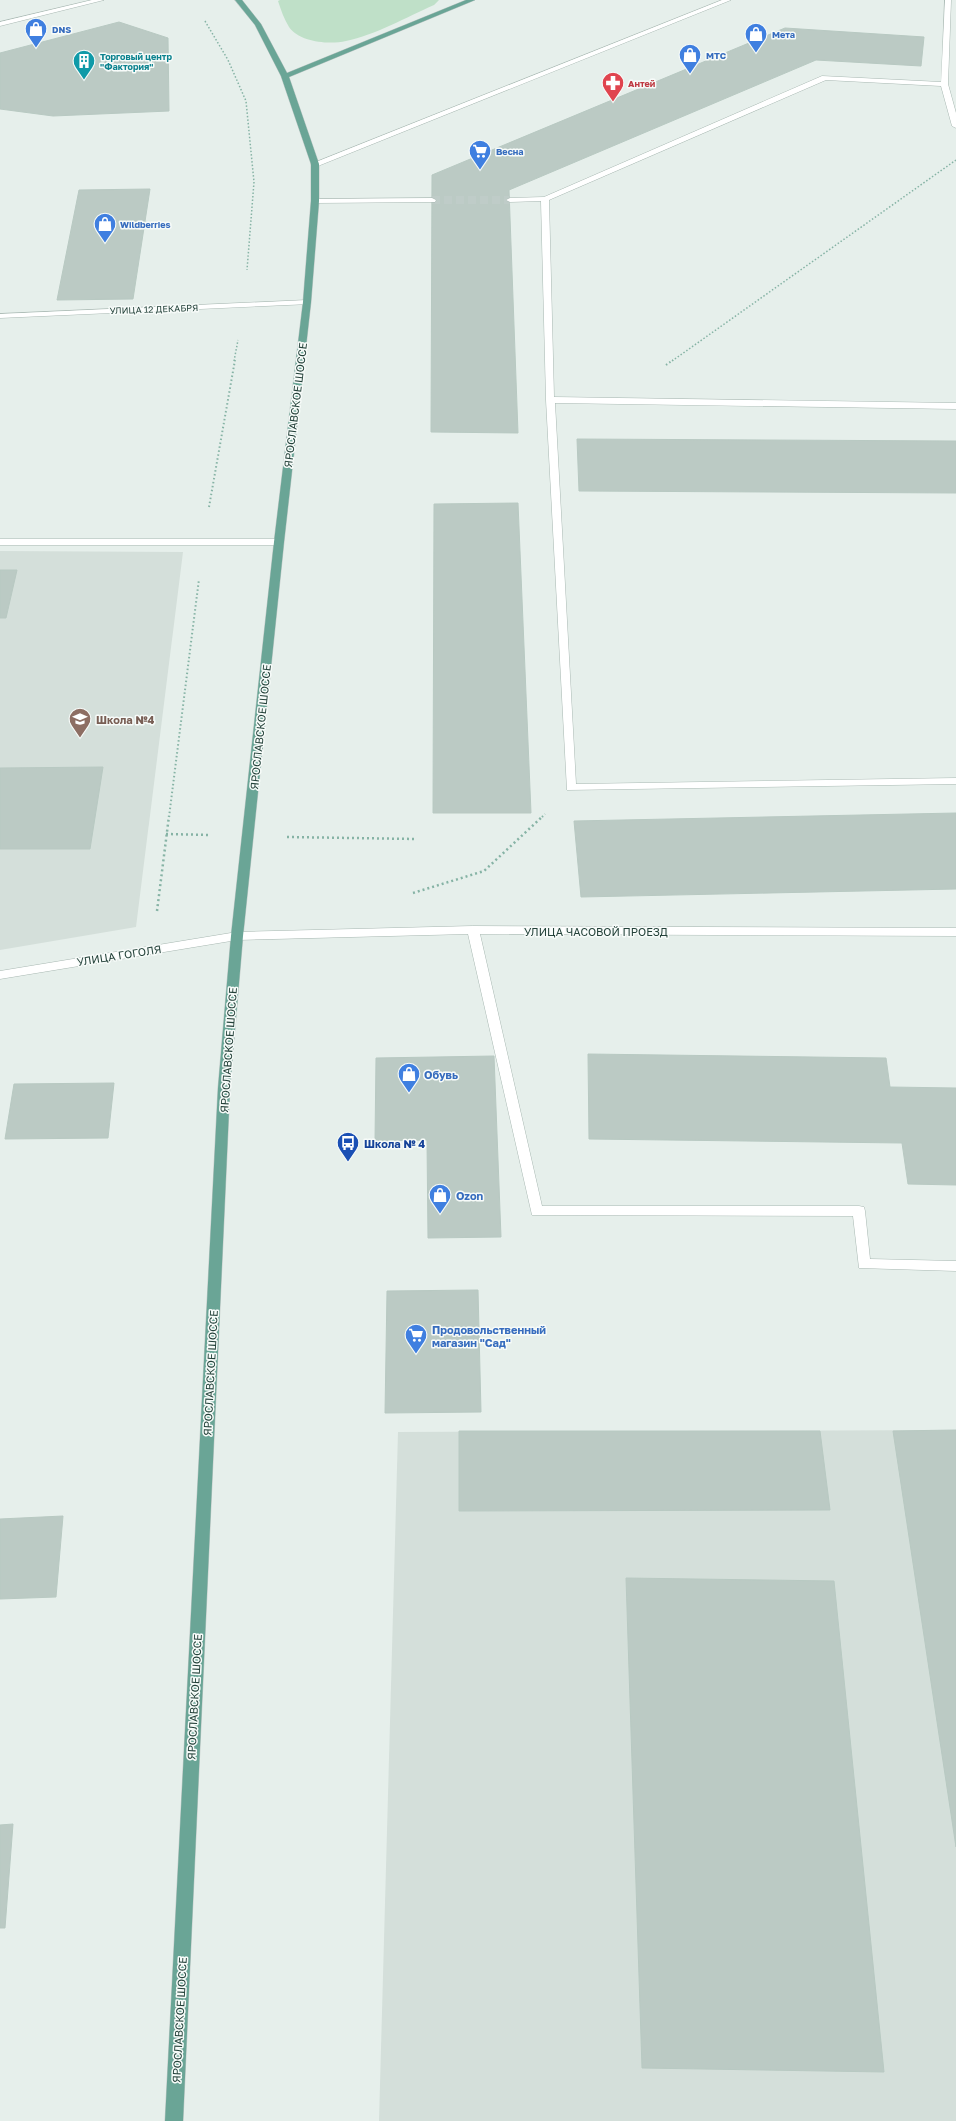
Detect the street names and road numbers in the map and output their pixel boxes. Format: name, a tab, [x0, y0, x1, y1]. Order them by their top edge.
street label: УЛИЦА 12 ДЕКАБРЯ	[110, 302, 198, 316]
street label: ЯРОСЛАВСКОЕ ШОССЕ	[281, 341, 309, 468]
street label: ЯРОСЛАВСКОЕ ШОССЕ	[247, 663, 273, 790]
street label: УЛИЦА ЧАСОВОЙ ПРОЕЗД	[524, 925, 668, 938]
street label: УЛИЦА ГОГОЛЯ	[76, 942, 162, 968]
street label: ЯРОСЛАВСКОЕ ШОССЕ	[217, 986, 239, 1113]
street label: ЯРОСЛАВСКОЕ ШОССЕ	[200, 1310, 220, 1436]
street label: ЯРОСЛАВСКОЕ ШОССЕ	[184, 1634, 204, 1760]
street label: ЯРОСЛАВСКОЕ ШОССЕ	[169, 1957, 189, 2083]

